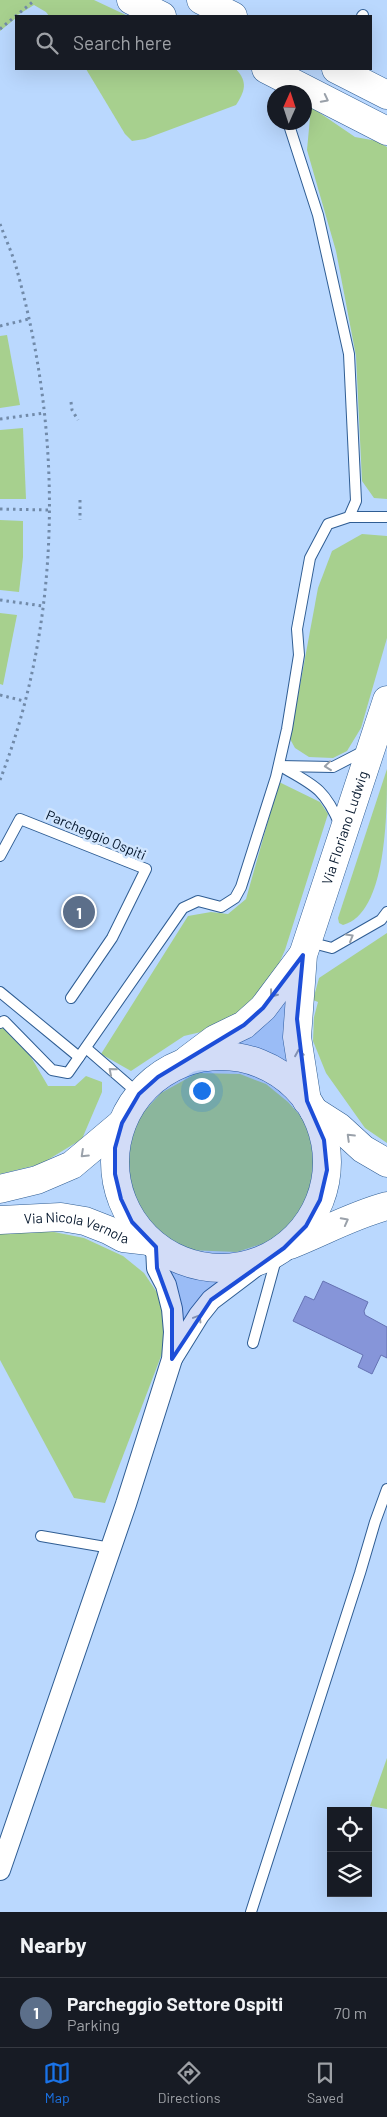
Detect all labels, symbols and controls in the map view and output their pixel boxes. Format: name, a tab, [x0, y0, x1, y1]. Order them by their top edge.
search box	[15, 15, 372, 70]
icon: search	[33, 29, 61, 57]
text: Search here	[73, 31, 172, 54]
north arrow	[267, 85, 312, 130]
one-way arrow	[319, 93, 328, 103]
one-way arrow	[323, 760, 331, 771]
street label: Via Floriano Ludwig	[318, 769, 371, 887]
street label: Parcheggio Ospiti	[44, 806, 149, 863]
pin: 1	[63, 893, 95, 931]
one-way arrow	[344, 934, 353, 944]
one-way arrow	[271, 988, 279, 997]
one-way arrow	[295, 1049, 305, 1057]
one-way arrow	[109, 1068, 118, 1077]
your location	[189, 1078, 215, 1104]
one-way arrow	[347, 1134, 356, 1143]
one-way arrow	[81, 1148, 90, 1157]
street label: Via Nicola Vernola	[23, 1208, 129, 1247]
one-way arrow	[339, 1217, 348, 1227]
one-way arrow	[191, 1315, 201, 1324]
map controls	[327, 1807, 372, 1897]
button: locate	[327, 1807, 372, 1852]
button: layers	[327, 1852, 372, 1897]
text: Nearby	[20, 1932, 86, 1957]
text: Parcheggio Settore Ospiti	[67, 1992, 283, 2015]
text: 1	[33, 2003, 39, 2022]
text: 70 m	[334, 2003, 367, 2022]
text: Parking	[67, 2015, 120, 2034]
tab: Map	[43, 2059, 71, 2106]
tab: Directions	[158, 2059, 220, 2106]
tab: Saved	[307, 2059, 344, 2106]

